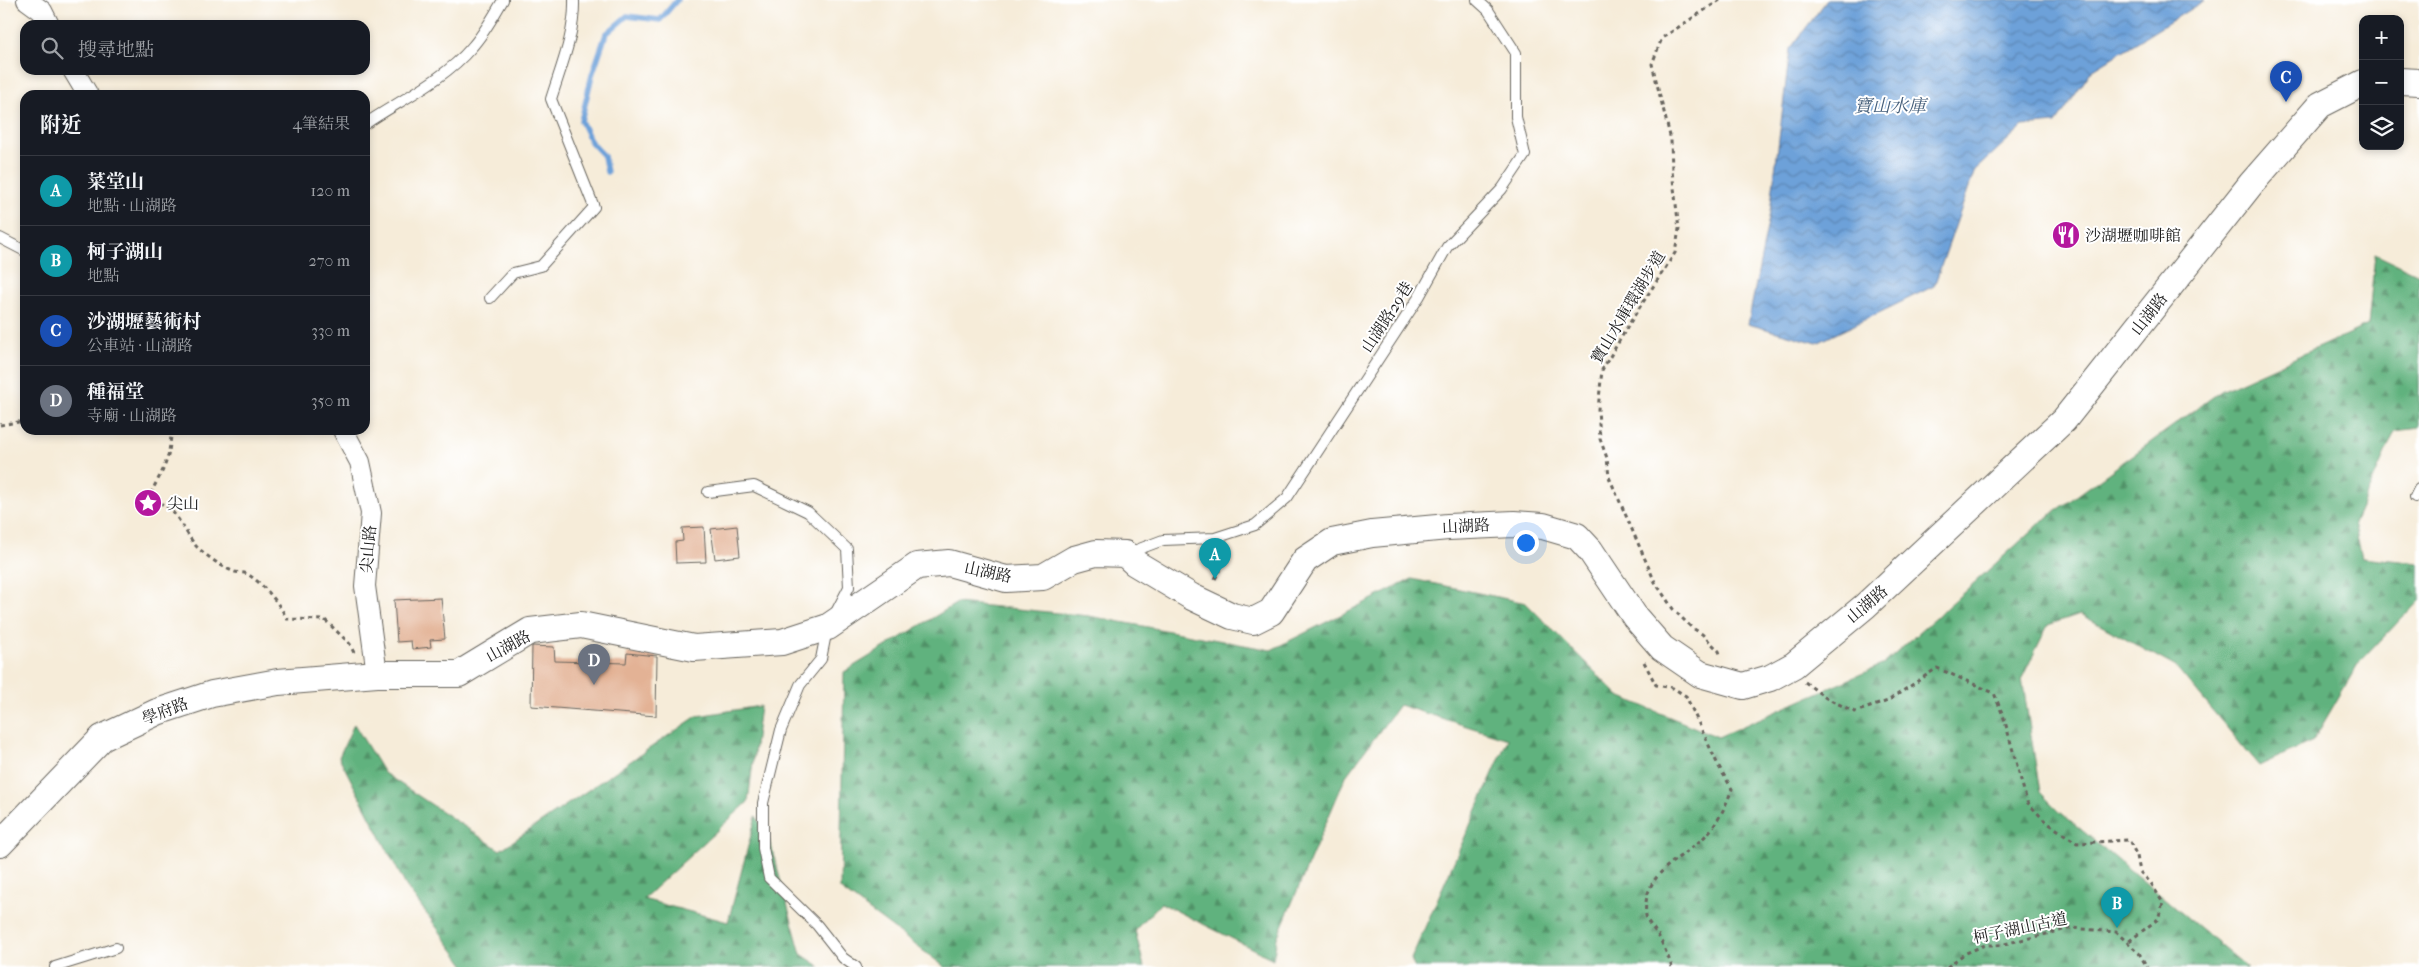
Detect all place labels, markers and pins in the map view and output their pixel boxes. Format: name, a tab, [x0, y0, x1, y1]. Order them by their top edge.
pin: C	[2270, 61, 2302, 102]
restaurant icon: 沙湖壢咖啡館	[2051, 220, 2081, 250]
place label: 沙湖壢咖啡館	[2085, 226, 2181, 245]
place icon: 尖山	[133, 488, 163, 518]
place label: 尖山	[167, 494, 199, 513]
pin: A	[1199, 538, 1231, 579]
pin: D	[578, 644, 610, 685]
pin: B	[2101, 887, 2133, 928]

